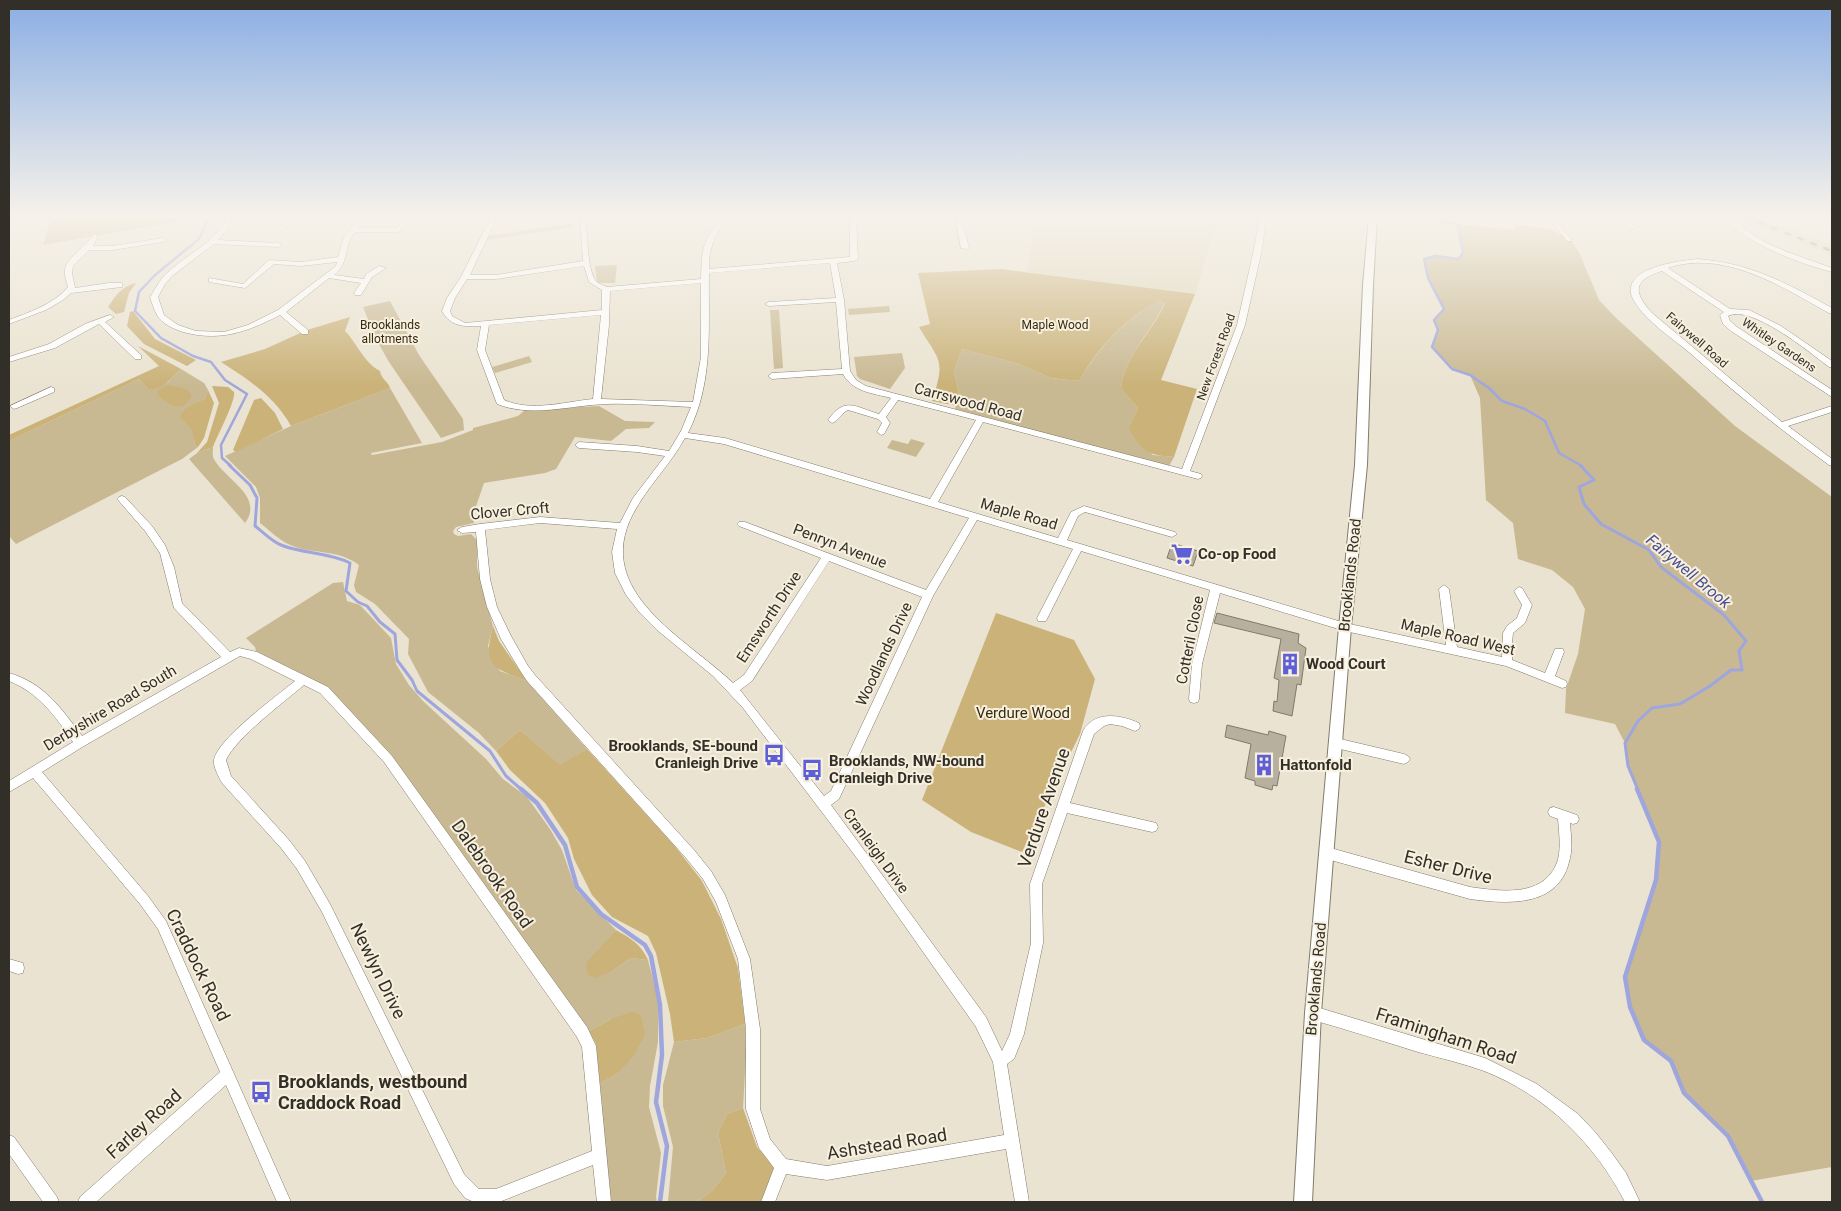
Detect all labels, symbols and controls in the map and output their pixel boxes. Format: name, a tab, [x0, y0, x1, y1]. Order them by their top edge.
street label: Fairywell Road	[1663, 309, 1731, 371]
street label: New Forest Road	[1194, 312, 1238, 402]
street label: Whitley Gardens	[1739, 315, 1819, 375]
park label: Brooklands allotments	[360, 318, 420, 346]
park label: Maple Wood	[1022, 318, 1088, 332]
street label: Carrswood Road	[912, 379, 1024, 425]
street label: Maple Road	[978, 494, 1060, 534]
street label: Clover Croft	[470, 499, 550, 523]
street label: Brooklands Road	[1335, 518, 1365, 632]
street label: Penryn Avenue	[791, 520, 889, 572]
water label: Fairywell Brook	[1642, 530, 1736, 613]
supermarket icon: Co-op Food	[1169, 541, 1195, 567]
place label: Co-op Food	[1198, 545, 1276, 563]
street label: Emsworth Drive	[733, 568, 805, 666]
street label: Cotteril Close	[1173, 594, 1207, 686]
street label: Woodlands Drive	[852, 599, 916, 709]
street label: Maple Road West	[1399, 615, 1517, 659]
building icon: Wood Court	[1277, 651, 1303, 677]
place label: Wood Court	[1306, 655, 1386, 673]
street label: Derbyshire Road South	[40, 661, 180, 755]
park label: Verdure Wood	[976, 704, 1070, 722]
place label: Brooklands, SE-bound Cranleigh Drive	[608, 737, 758, 772]
bus stop icon: Brooklands, SE-bound Cranleigh Drive	[761, 742, 787, 768]
street label: Verdure Avenue	[1013, 745, 1074, 871]
place label: Brooklands, NW-bound Cranleigh Drive	[829, 752, 984, 787]
building icon: Hattonfold	[1251, 752, 1277, 778]
place label: Hattonfold	[1280, 756, 1352, 774]
bus stop icon: Brooklands, NW-bound Cranleigh Drive	[799, 757, 825, 783]
street label: Cranleigh Drive	[839, 805, 913, 897]
street label: Dalebrook Road	[447, 816, 537, 932]
street label: Esher Drive	[1402, 845, 1494, 888]
street label: Craddock Road	[162, 905, 235, 1024]
street label: Newlyn Drive	[346, 920, 411, 1022]
street label: Brooklands Road	[1302, 922, 1330, 1036]
street label: Framingham Road	[1373, 1003, 1519, 1068]
place label: Brooklands, westbound Craddock Road	[278, 1071, 467, 1113]
bus stop icon: Brooklands, westbound Craddock Road	[248, 1079, 274, 1105]
street label: Farley Road	[102, 1084, 185, 1163]
street label: Ashstead Road	[825, 1124, 949, 1163]

